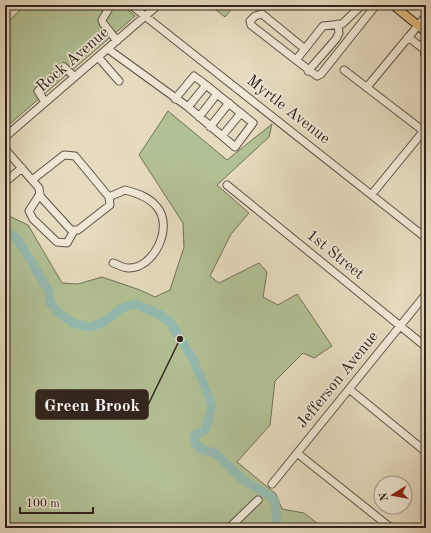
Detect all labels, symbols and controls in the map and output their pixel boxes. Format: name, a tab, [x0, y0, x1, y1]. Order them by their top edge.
street label: Rock Avenue	[34, 24, 112, 96]
street label: Myrtle Avenue	[243, 73, 333, 147]
street label: 1st Street	[303, 227, 367, 283]
street label: Jefferson Avenue	[294, 329, 382, 431]
callout: Green Brook	[36, 390, 148, 419]
text: Green Brook	[44, 398, 140, 415]
north arrow	[373, 475, 413, 515]
scale bar	[20, 489, 93, 515]
text: N	[378, 491, 391, 502]
text: 100 m	[26, 498, 60, 510]

